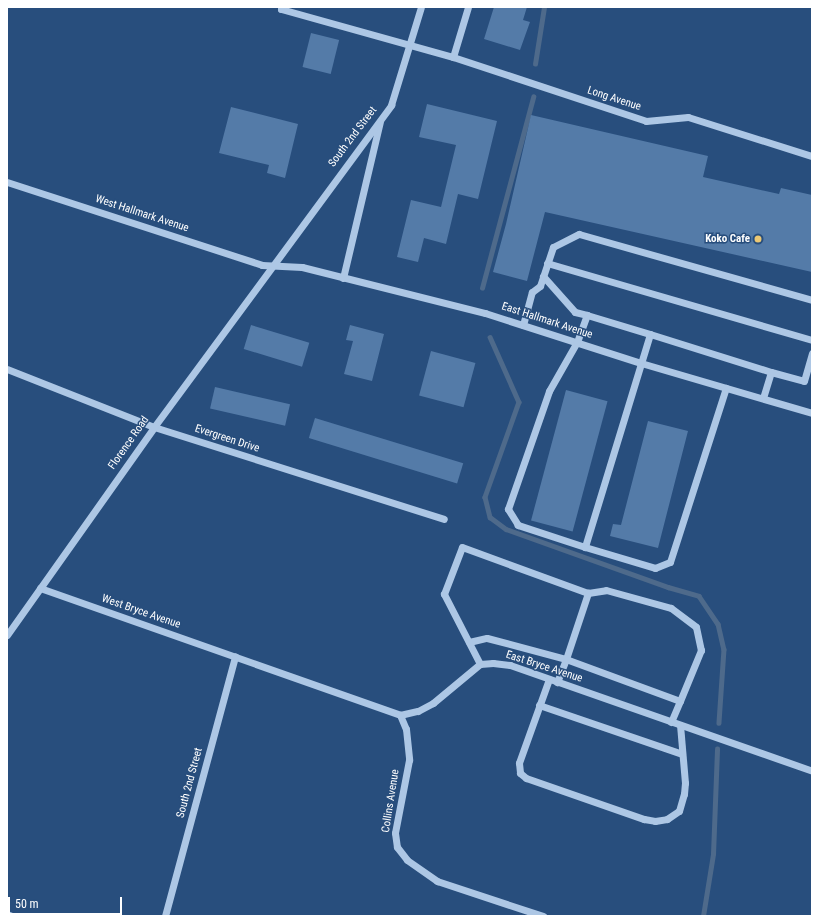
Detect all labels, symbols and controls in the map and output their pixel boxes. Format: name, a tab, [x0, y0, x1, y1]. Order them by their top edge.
street label: Long Avenue	[585, 84, 643, 114]
street label: South 2nd Street	[326, 104, 380, 170]
street label: West Hallmark Avenue	[94, 193, 190, 235]
place label: Koko Cafe	[705, 232, 750, 246]
marker: Koko Cafe	[753, 234, 763, 244]
street label: East Hallmark Avenue	[500, 300, 594, 342]
street label: Florence Road	[106, 414, 152, 472]
street label: Evergreen Drive	[193, 422, 261, 456]
street label: West Bryce Avenue	[100, 592, 182, 632]
street label: East Bryce Avenue	[504, 648, 584, 686]
street label: South 2nd Street	[174, 746, 206, 820]
street label: Collins Avenue	[379, 768, 403, 834]
scale bar	[10, 889, 124, 915]
text: 50 m	[15, 897, 39, 911]

